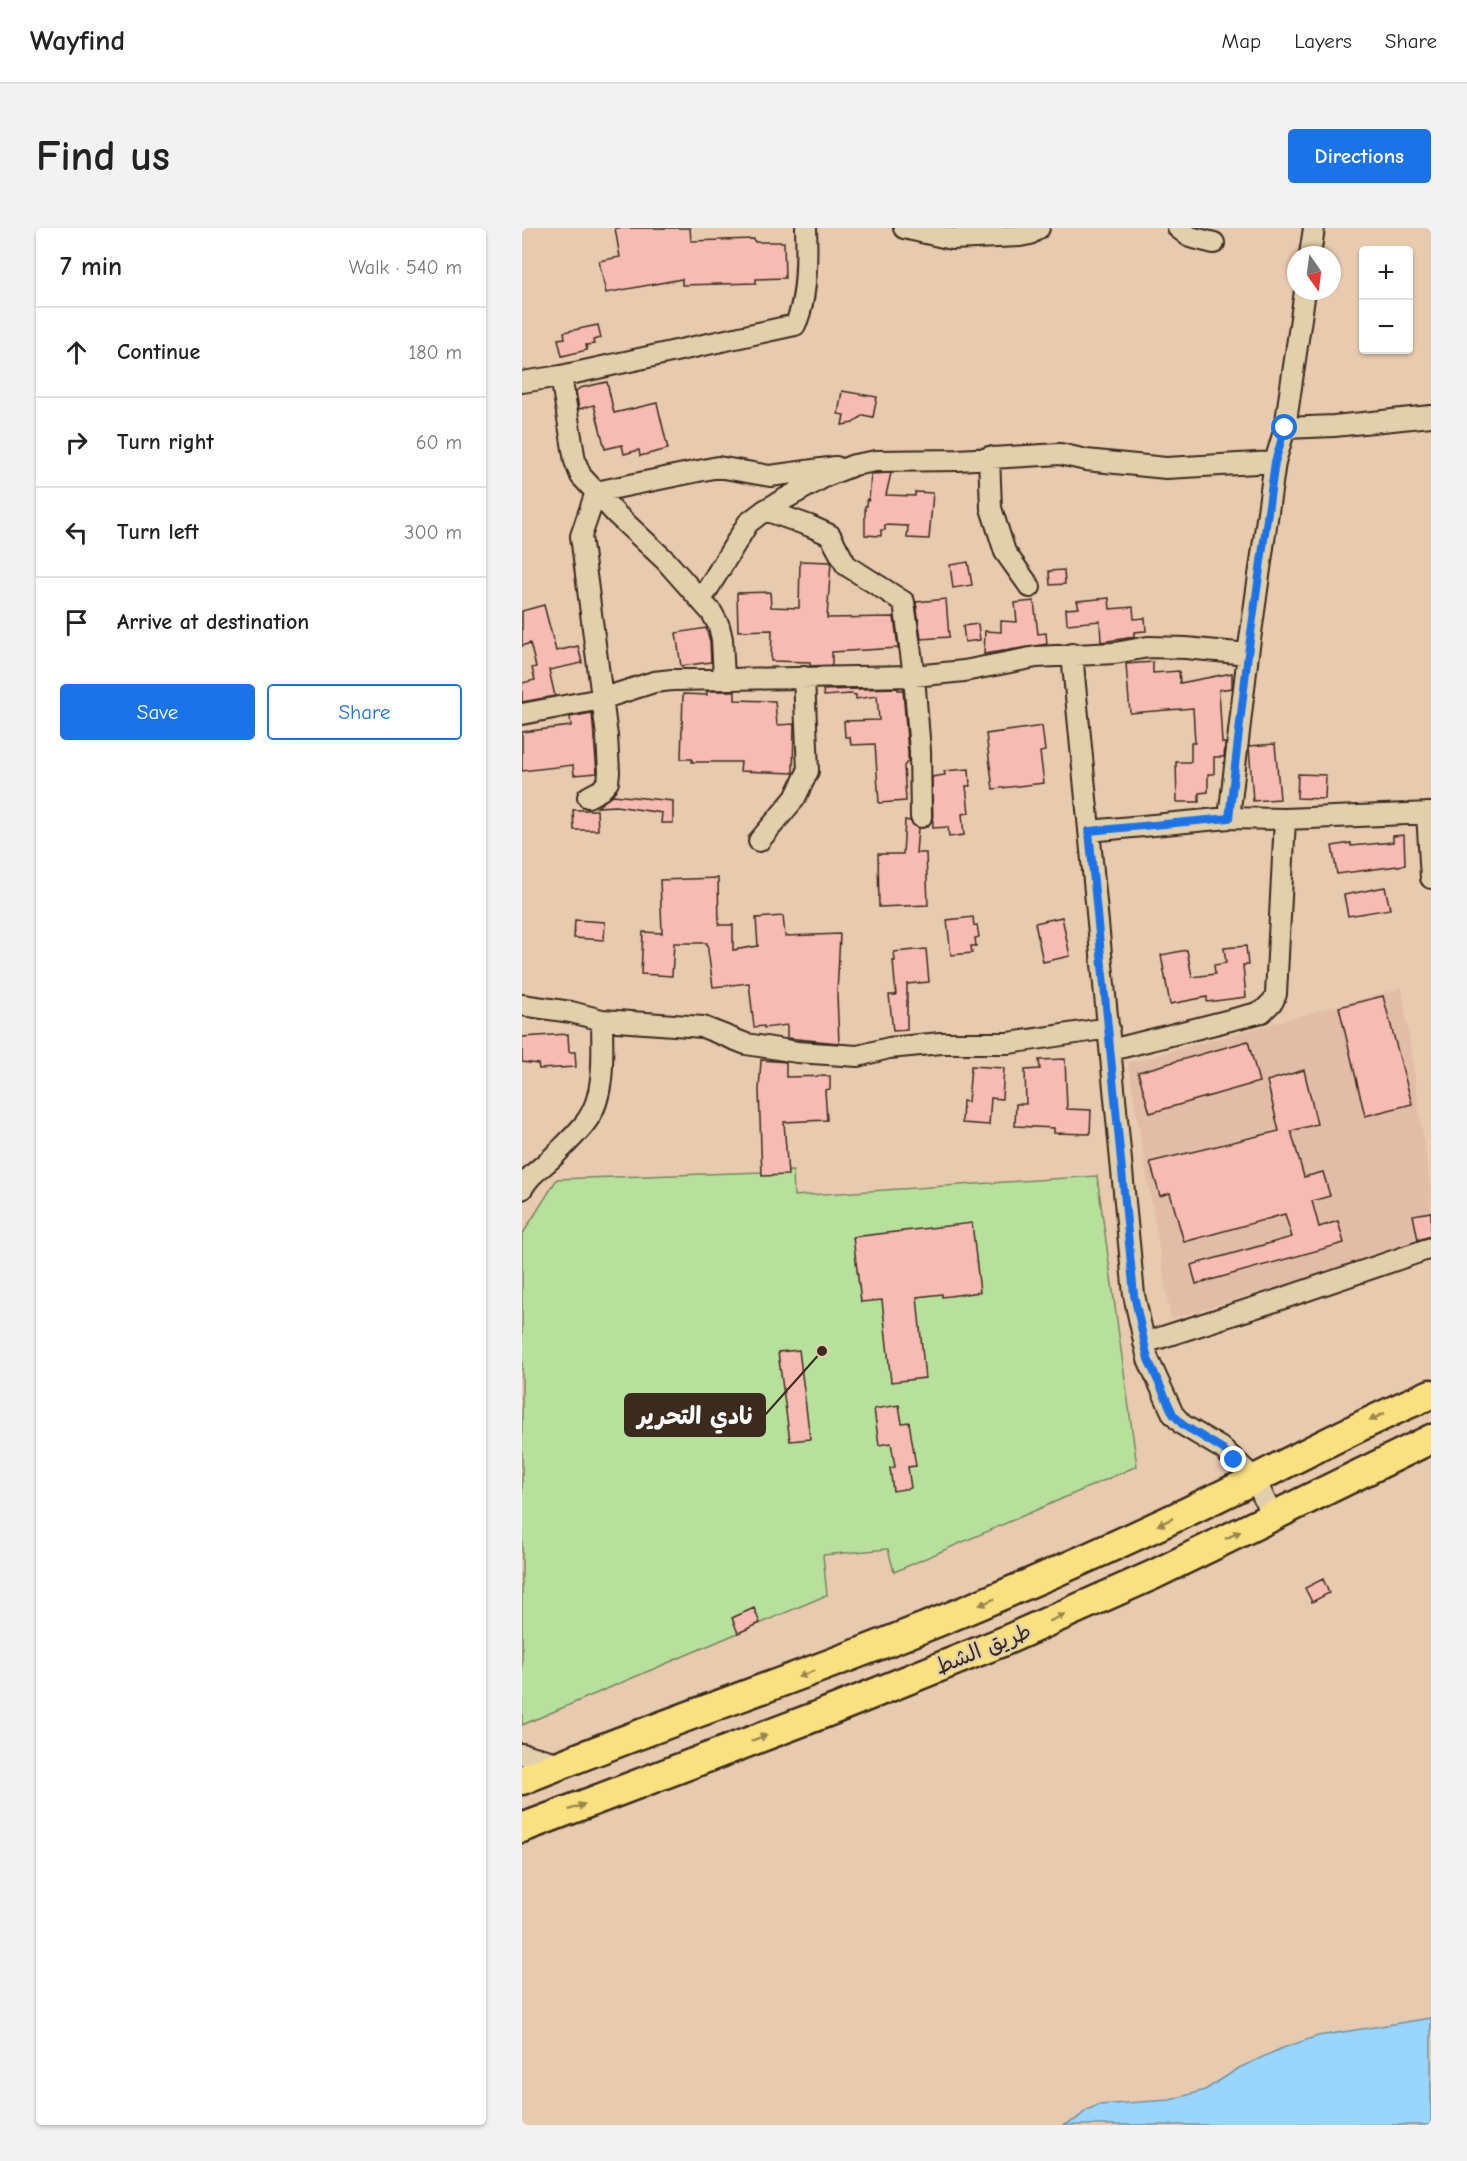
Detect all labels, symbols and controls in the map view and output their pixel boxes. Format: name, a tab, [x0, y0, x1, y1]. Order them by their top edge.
text: Wayfind	[30, 25, 125, 57]
text: Map	[1222, 29, 1261, 53]
text: Layers	[1294, 29, 1352, 53]
text: Share	[1385, 29, 1437, 53]
button: Directions	[1288, 129, 1431, 183]
text: Find us	[36, 132, 170, 181]
north arrow	[1287, 246, 1341, 300]
map controls	[1359, 246, 1413, 354]
button: +	[1359, 246, 1413, 300]
text: 7 min	[60, 252, 122, 282]
text: Walk · 540 m	[349, 256, 462, 279]
button: −	[1359, 300, 1413, 354]
icon: ahead	[60, 336, 93, 369]
text: Continue	[117, 339, 200, 365]
text: 180 m	[408, 341, 462, 364]
route start	[1271, 414, 1297, 440]
icon: right	[60, 426, 93, 459]
text: Turn right	[117, 429, 214, 455]
text: 60 m	[416, 431, 462, 454]
icon: left	[60, 516, 93, 549]
text: Turn left	[117, 519, 199, 545]
text: 300 m	[404, 521, 462, 544]
icon: arrive	[60, 606, 93, 639]
text: Arrive at destination	[117, 609, 309, 635]
button: Save	[60, 684, 255, 740]
button: Share	[267, 684, 462, 740]
callout: نادي التحرير	[625, 1394, 765, 1436]
text: نادي التحرير	[635, 1402, 753, 1434]
one-way arrow	[1369, 1412, 1386, 1422]
route end	[1220, 1446, 1246, 1472]
one-way arrow	[1156, 1517, 1173, 1526]
one-way arrow	[1225, 1530, 1242, 1540]
one-way arrow	[978, 1598, 996, 1607]
one-way arrow	[1048, 1613, 1066, 1623]
street label: طريق الشط	[931, 1618, 1035, 1680]
one-way arrow	[797, 1670, 815, 1679]
one-way arrow	[750, 1732, 768, 1742]
one-way arrow	[568, 1801, 586, 1811]

